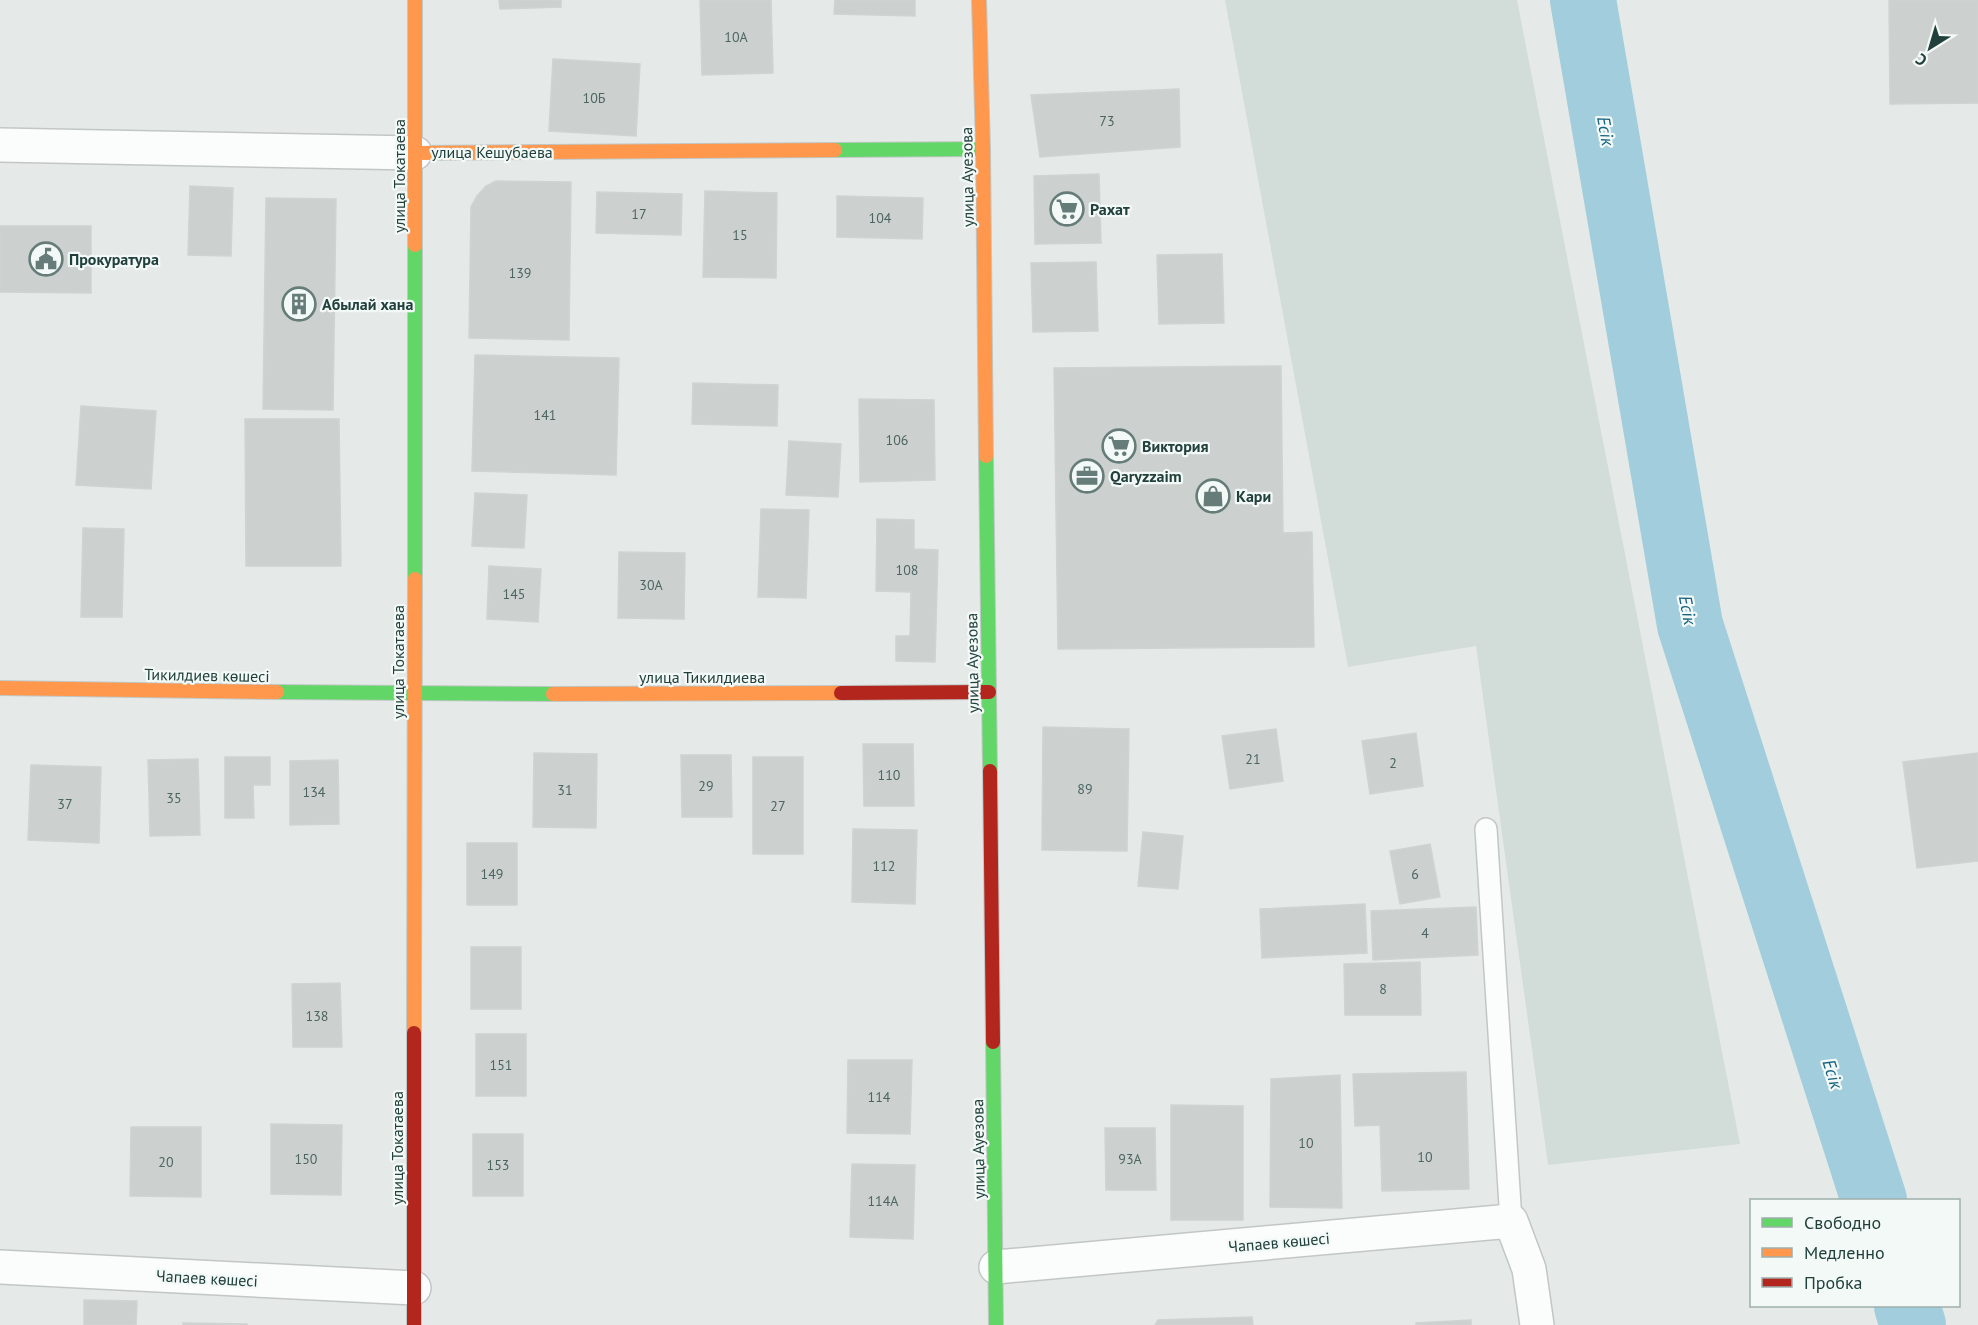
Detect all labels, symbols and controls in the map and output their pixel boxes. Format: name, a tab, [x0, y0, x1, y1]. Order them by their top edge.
north arrow	[1900, 18, 1960, 78]
house number: 10А	[724, 28, 749, 46]
text: С	[1911, 49, 1931, 71]
house number: 10Б	[583, 89, 606, 107]
house number: 73	[1099, 112, 1115, 130]
water label: Есік	[1592, 114, 1620, 148]
street label: улица Токатаева	[389, 119, 409, 233]
street label: улица Ауезова	[956, 127, 978, 227]
street label: улица Кешубаева	[431, 142, 553, 162]
supermarket icon: Рахат	[1049, 191, 1085, 227]
place label: Рахат	[1090, 199, 1130, 219]
house number: 17	[631, 205, 647, 223]
house number: 104	[869, 209, 892, 227]
house number: 15	[732, 226, 748, 244]
public building icon: Прокуратура	[28, 241, 64, 277]
place label: Прокуратура	[69, 249, 159, 269]
house number: 139	[509, 264, 531, 282]
building icon: Абылай хана	[281, 286, 317, 322]
place label: Абылай хана	[322, 294, 413, 314]
house number: 141	[534, 406, 556, 424]
supermarket icon: Виктория	[1101, 428, 1137, 464]
house number: 106	[886, 431, 908, 449]
place label: Виктория	[1142, 436, 1209, 456]
office icon: Qaryzzaim	[1069, 458, 1105, 494]
place label: Qaryzzaim	[1110, 466, 1182, 486]
shop icon: Кари	[1195, 478, 1231, 514]
place label: Кари	[1236, 486, 1271, 506]
house number: 108	[896, 561, 918, 579]
house number: 30А	[639, 576, 664, 594]
house number: 145	[503, 585, 525, 603]
water label: Есік	[1674, 593, 1702, 627]
street label: улица Токатаева	[388, 605, 408, 719]
street label: улица Ауезова	[961, 613, 983, 713]
street label: Тикилдиев көшесі	[144, 664, 270, 686]
street label: улица Тикилдиева	[639, 667, 765, 687]
house number: 21	[1245, 750, 1261, 768]
house number: 2	[1389, 754, 1397, 772]
house number: 110	[878, 766, 901, 784]
house number: 29	[698, 777, 714, 795]
house number: 89	[1077, 780, 1093, 798]
house number: 31	[557, 781, 573, 799]
house number: 134	[303, 783, 326, 801]
house number: 35	[166, 789, 182, 807]
house number: 37	[57, 795, 73, 813]
house number: 27	[770, 797, 786, 815]
house number: 112	[873, 857, 895, 875]
house number: 149	[481, 865, 503, 883]
house number: 6	[1411, 865, 1419, 883]
house number: 4	[1421, 924, 1429, 942]
house number: 8	[1379, 980, 1387, 998]
house number: 138	[306, 1007, 328, 1025]
house number: 151	[490, 1056, 512, 1074]
water label: Есік	[1817, 1056, 1849, 1092]
house number: 114	[868, 1088, 891, 1106]
street label: улица Токатаева	[387, 1091, 407, 1205]
street label: улица Ауезова	[967, 1099, 989, 1199]
house number: 10	[1298, 1134, 1314, 1152]
house number: 10	[1417, 1148, 1433, 1166]
house number: 150	[295, 1150, 318, 1168]
house number: 93А	[1118, 1150, 1143, 1168]
house number: 20	[158, 1153, 174, 1171]
house number: 153	[487, 1156, 509, 1174]
house number: 114А	[867, 1192, 899, 1210]
legend	[1750, 1199, 1960, 1307]
text: Свободно	[1804, 1211, 1881, 1234]
street label: Чапаев көшесі	[1227, 1228, 1331, 1256]
text: Медленно	[1804, 1241, 1885, 1264]
street label: Чапаев көшесі	[156, 1265, 258, 1291]
text: Пробка	[1804, 1271, 1862, 1294]

